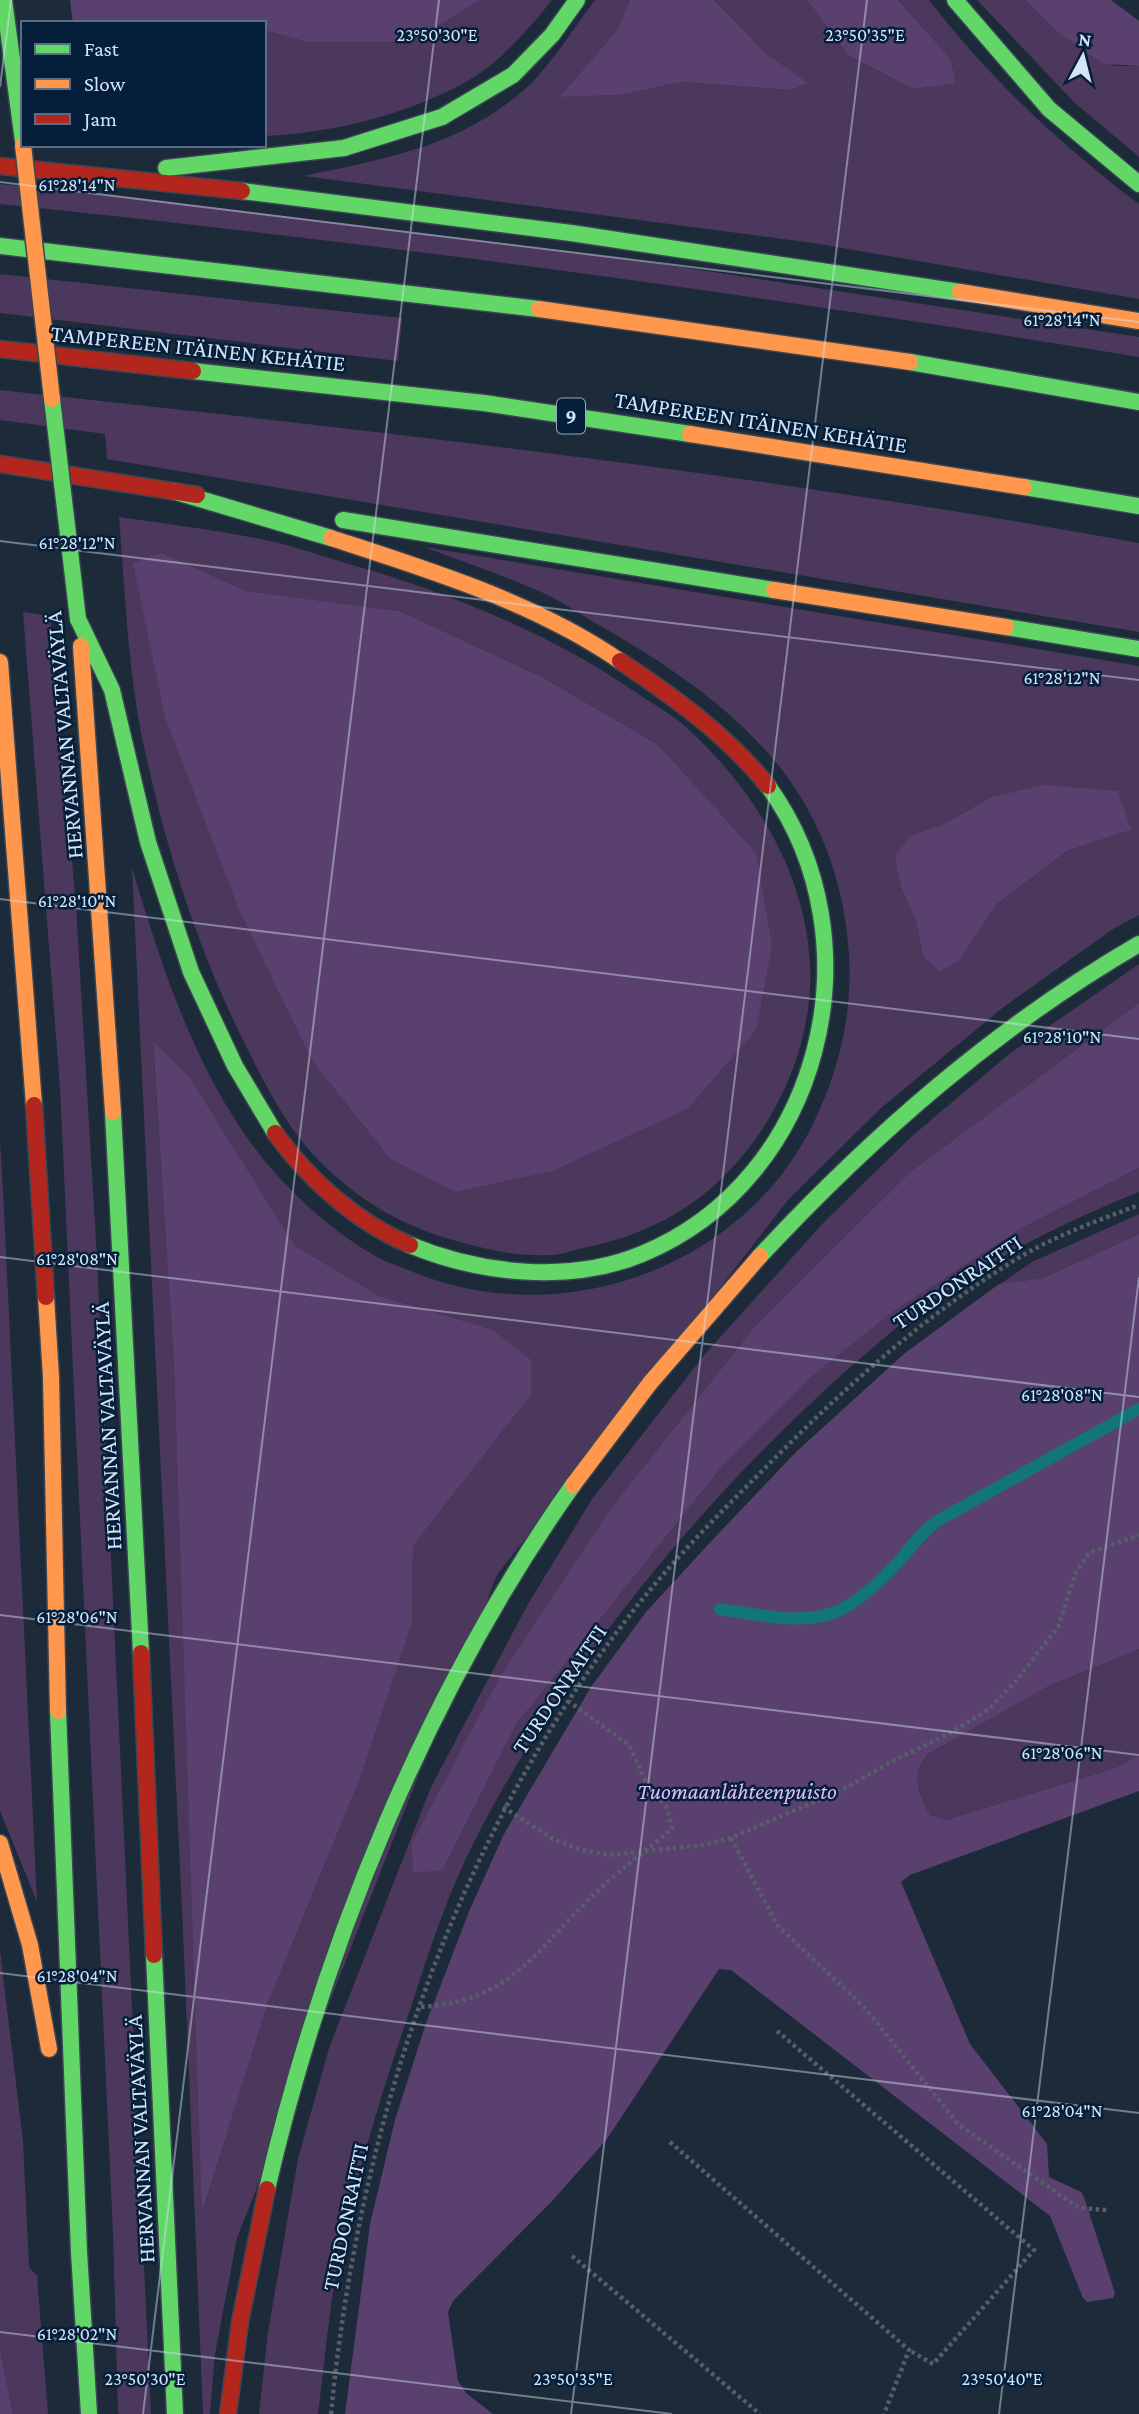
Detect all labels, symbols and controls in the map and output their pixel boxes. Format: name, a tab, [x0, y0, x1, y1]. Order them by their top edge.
legend	[21, 21, 266, 147]
north arrow	[1048, 21, 1118, 91]
text: 23°50'30"E	[397, 25, 478, 45]
text: 23°50'35"E	[825, 25, 905, 45]
text: N	[1077, 28, 1093, 51]
text: Fast	[84, 37, 120, 61]
text: Slow	[84, 72, 126, 96]
text: Jam	[82, 107, 117, 131]
text: 61°28'14"N	[38, 175, 116, 195]
text: 61°28'14"N	[1023, 310, 1101, 330]
street label: TAMPEREEN ITÄINEN KEHÄTIE	[49, 320, 347, 376]
street label: TAMPEREEN ITÄINEN KEHÄTIE	[613, 386, 909, 458]
road number: 9	[557, 398, 585, 434]
text: 61°28'12"N	[38, 533, 116, 553]
street label: HERVANNAN VALTAVÄYLÄ	[40, 609, 88, 860]
text: 61°28'12"N	[1023, 668, 1101, 688]
text: 61°28'10"N	[38, 891, 116, 911]
text: 61°28'10"N	[1023, 1027, 1101, 1047]
street label: TURDONRAITTI	[887, 1229, 1027, 1335]
text: 61°28'08"N	[36, 1249, 118, 1269]
street label: HERVANNAN VALTAVÄYLÄ	[87, 1300, 126, 1551]
text: 61°28'08"N	[1021, 1385, 1103, 1405]
text: 61°28'06"N	[36, 1607, 118, 1627]
street label: TURDONRAITTI	[506, 1619, 612, 1759]
text: 61°28'06"N	[1021, 1743, 1103, 1763]
park label: Tuomaanlähteenpuisto	[637, 1778, 837, 1804]
text: 61°28'04"N	[36, 1966, 118, 1986]
street label: HERVANNAN VALTAVÄYLÄ	[120, 2013, 159, 2264]
text: 61°28'04"N	[1021, 2101, 1103, 2121]
street label: TURDONRAITTI	[317, 2141, 373, 2293]
text: 61°28'02"N	[37, 2324, 117, 2344]
text: 23°50'30"E	[105, 2369, 186, 2389]
text: 23°50'35"E	[533, 2369, 613, 2389]
text: 23°50'40"E	[962, 2369, 1043, 2389]

